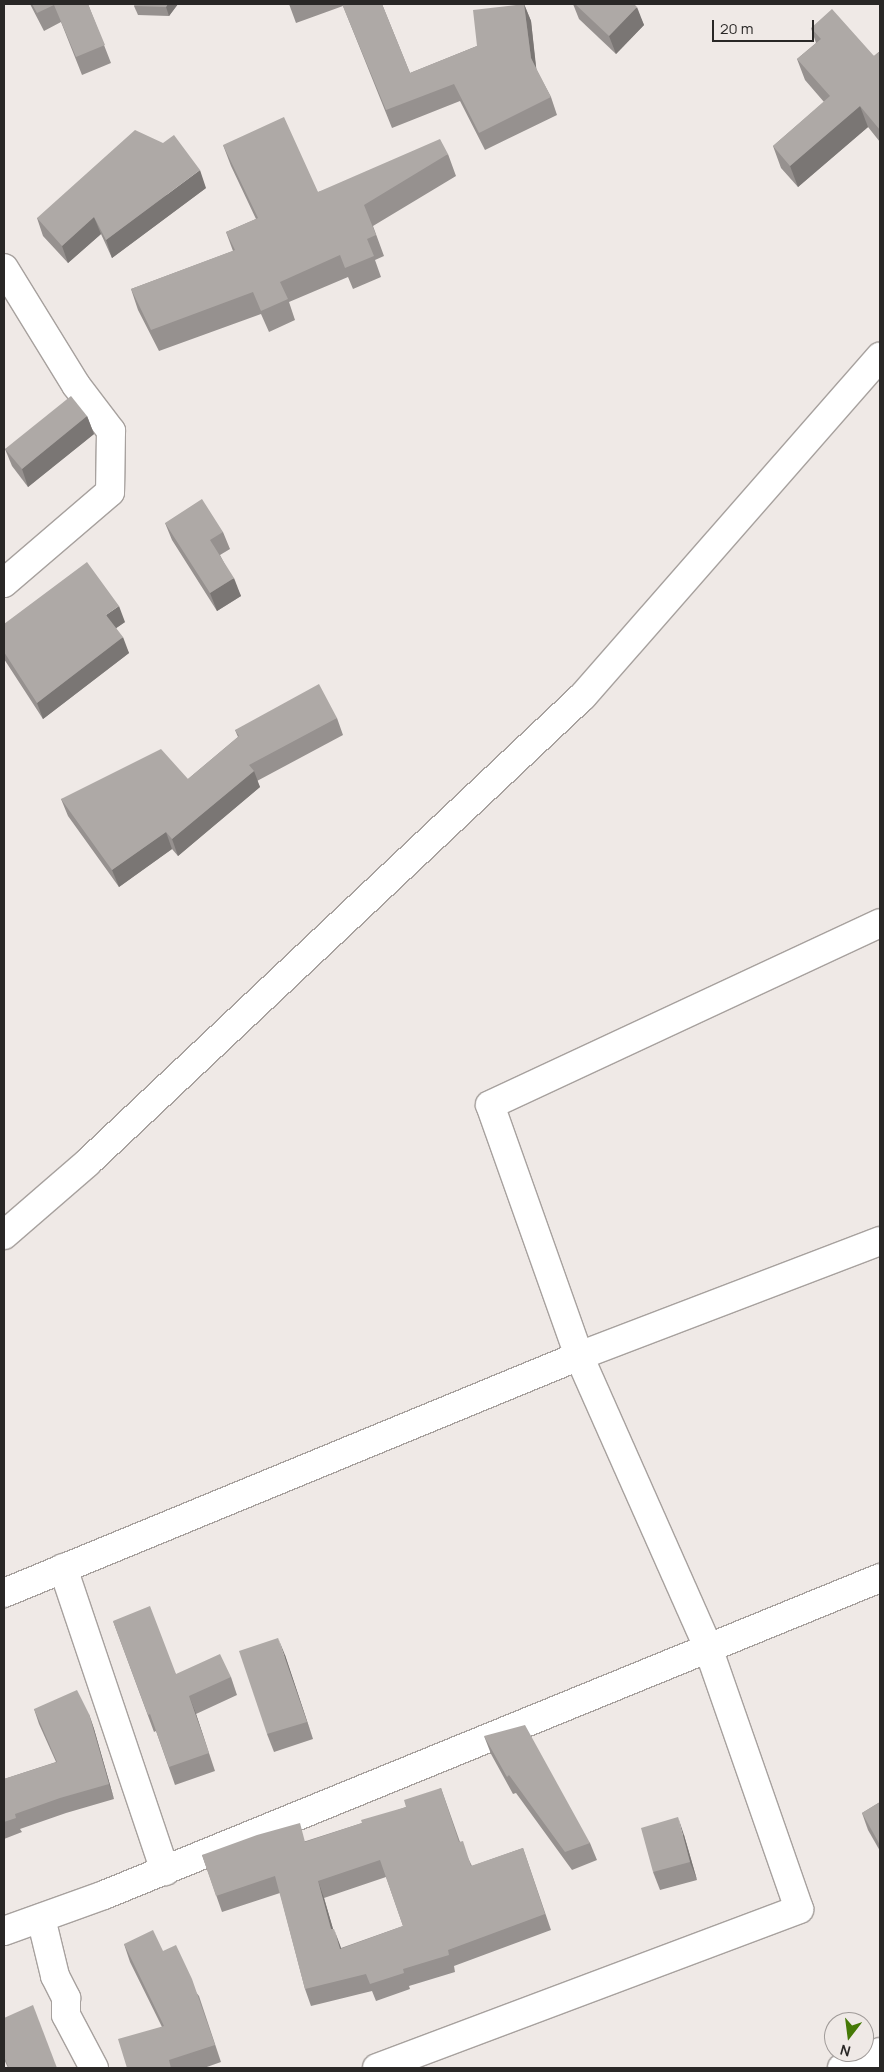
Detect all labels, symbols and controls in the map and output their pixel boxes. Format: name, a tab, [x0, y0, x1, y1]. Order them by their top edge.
scale bar	[714, 10, 816, 42]
text: 20 m	[720, 18, 753, 39]
north arrow	[824, 2012, 874, 2062]
text: N	[838, 2041, 853, 2061]

